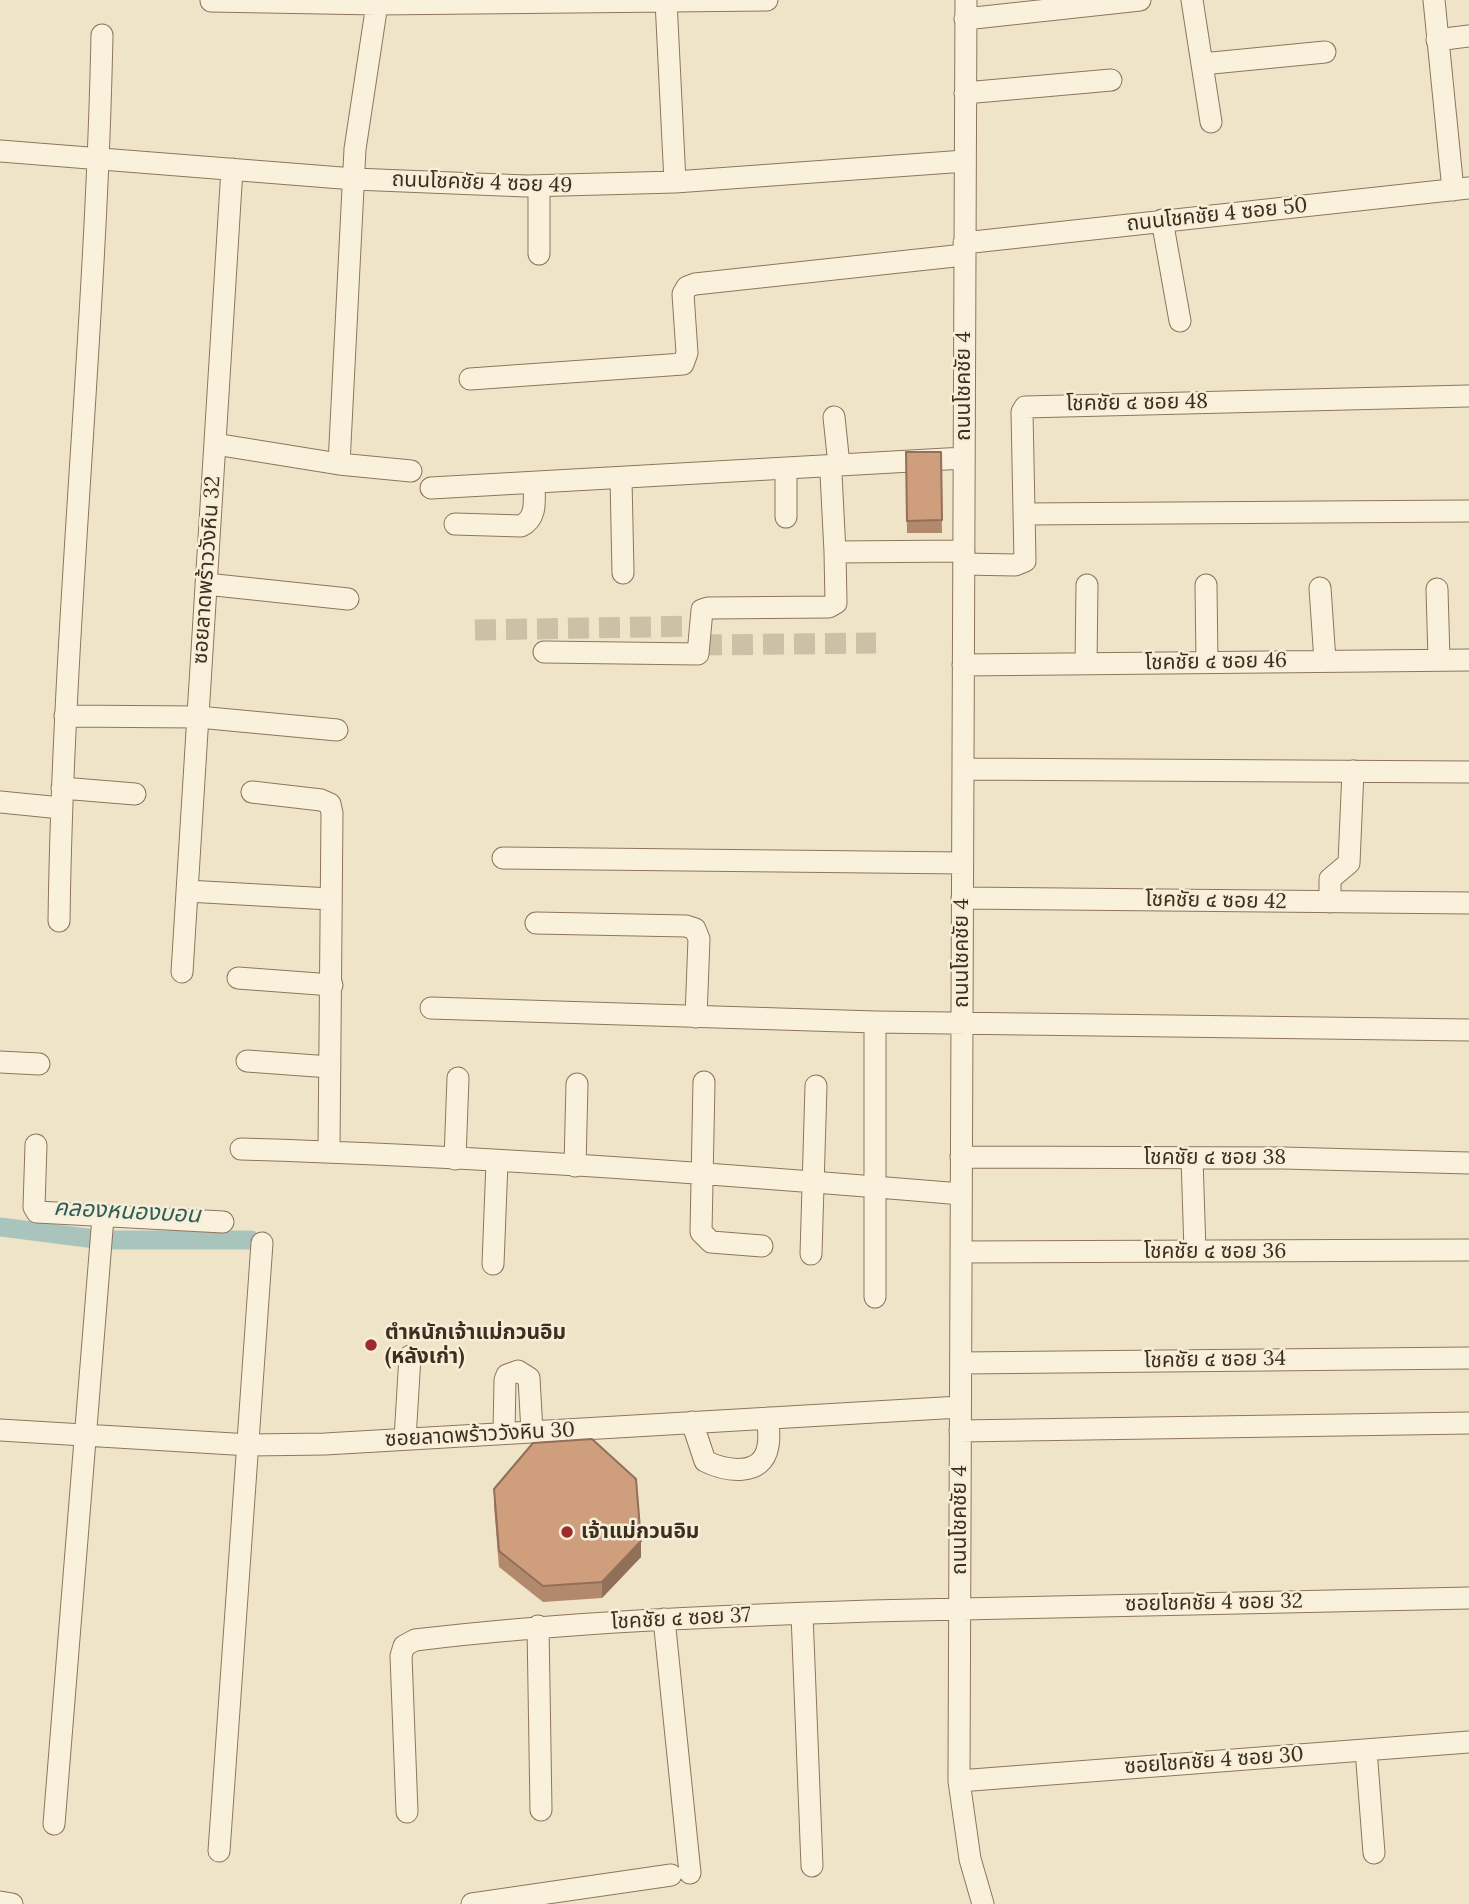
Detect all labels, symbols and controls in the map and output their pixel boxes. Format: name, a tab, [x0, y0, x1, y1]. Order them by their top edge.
street label: ถนนโชคชัย 4 ซอย 49	[391, 167, 573, 199]
street label: ถนนโชคชัย 4 ซอย 50	[1125, 193, 1309, 237]
street label: ถนนโชคชัย 4	[951, 331, 977, 441]
street label: โชคชัย ๔ ซอย 48	[1066, 389, 1208, 417]
street label: ซอยลาดพร้าววังหิน 32	[188, 475, 226, 665]
street label: โชคชัย ๔ ซอย 46	[1145, 648, 1287, 676]
street label: โชคชัย ๔ ซอย 42	[1145, 887, 1287, 915]
street label: ถนนโชคชัย 4	[949, 898, 975, 1008]
street label: โชคชัย ๔ ซอย 38	[1144, 1145, 1286, 1171]
water label: คลองหนองบอน	[53, 1194, 201, 1230]
street label: โชคชัย ๔ ซอย 36	[1144, 1239, 1286, 1265]
place label: ตำหนักเจ้าแม่กวนอิม (หลังเก่า)	[385, 1320, 566, 1370]
marker: ตำหนักเจ้าแม่กวนอิม (หลังเก่า)	[363, 1337, 379, 1353]
street label: โชคชัย ๔ ซอย 34	[1144, 1346, 1286, 1374]
street label: ซอยลาดพร้าววังหิน 30	[384, 1417, 576, 1453]
street label: ถนนโชคชัย 4	[947, 1465, 973, 1575]
place label: เจ้าแม่กวนอิม	[581, 1519, 699, 1545]
marker: เจ้าแม่กวนอิม	[559, 1524, 575, 1540]
street label: ซอยโชคชัย 4 ซอย 32	[1125, 1589, 1303, 1617]
street label: โชคชัย ๔ ซอย 37	[611, 1603, 751, 1635]
street label: ซอยโชคชัย 4 ซอย 30	[1123, 1742, 1305, 1780]

